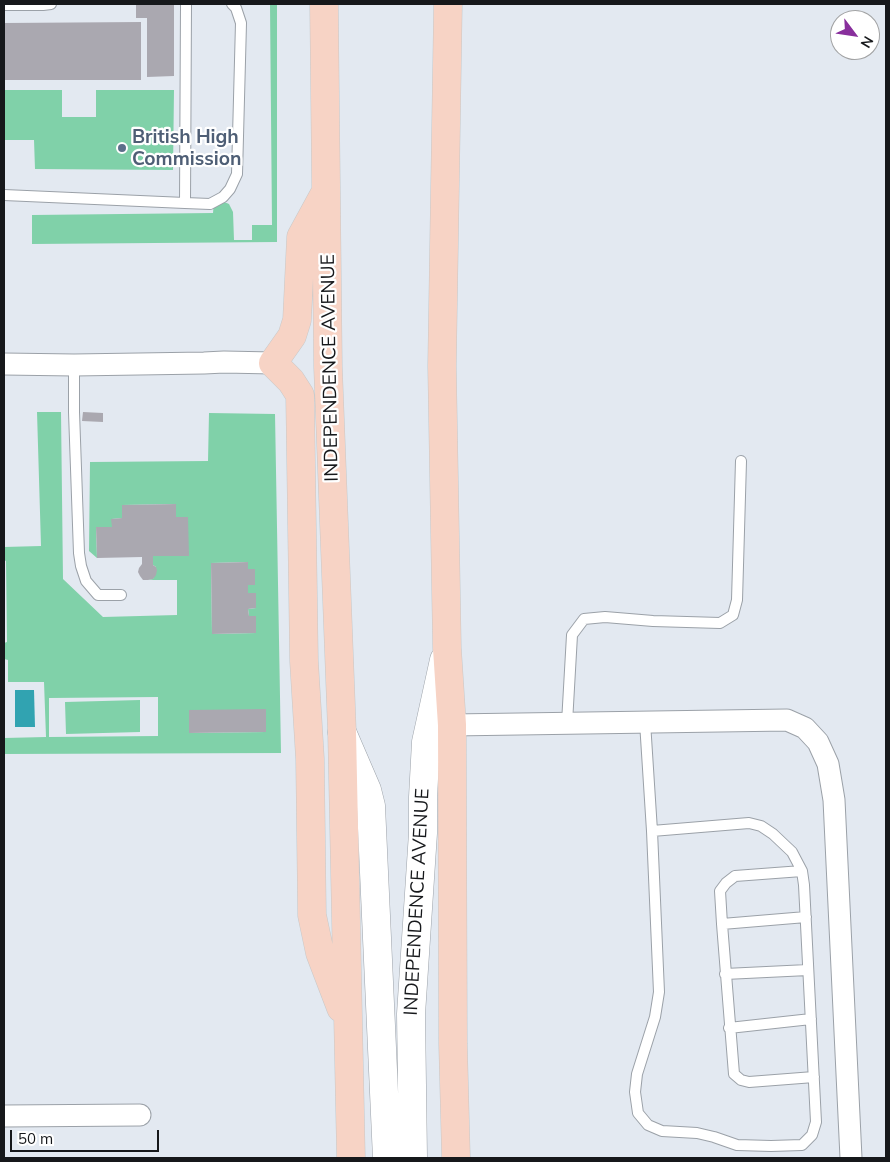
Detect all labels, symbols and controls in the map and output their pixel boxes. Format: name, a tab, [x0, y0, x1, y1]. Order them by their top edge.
north arrow	[830, 10, 880, 60]
text: N	[857, 33, 877, 51]
place label: British High Commission	[132, 126, 241, 170]
marker: British High Commission	[116, 142, 128, 154]
street label: INDEPENDENCE AVENUE	[317, 254, 343, 482]
street label: INDEPENDENCE AVENUE	[400, 788, 434, 1016]
scale bar	[12, 1120, 161, 1152]
text: 50 m	[18, 1129, 53, 1148]

